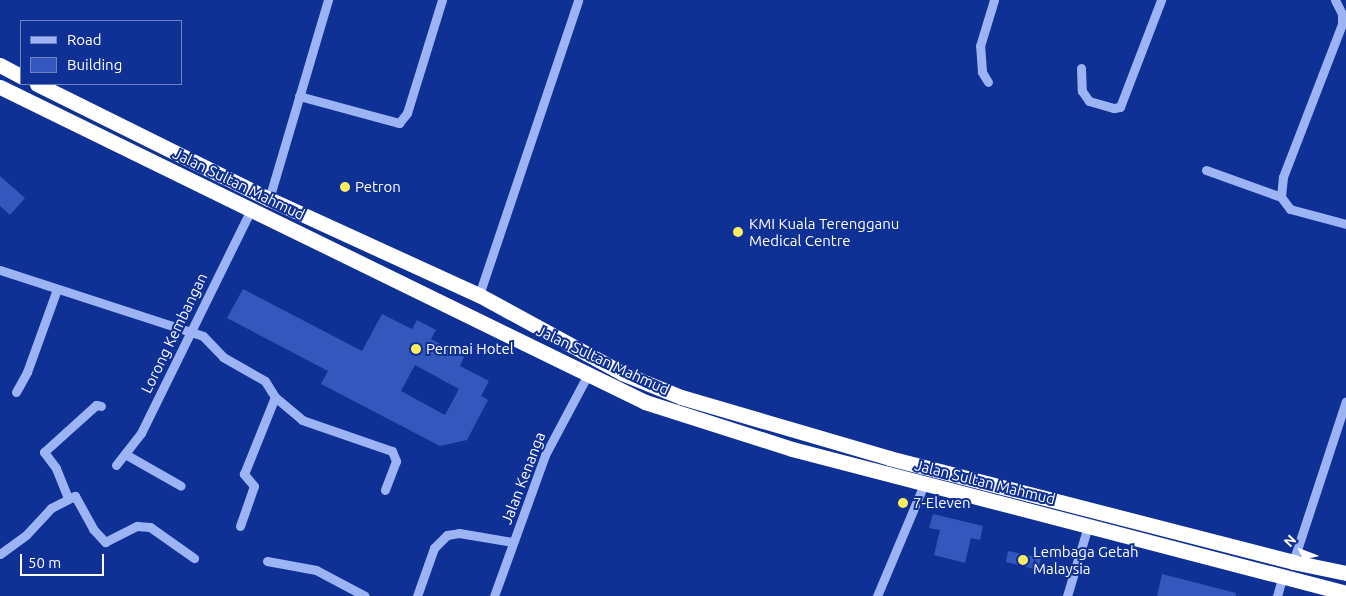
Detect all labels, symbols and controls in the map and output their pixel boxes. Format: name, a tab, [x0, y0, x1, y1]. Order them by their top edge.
legend	[20, 20, 182, 85]
text: Road	[67, 31, 102, 48]
text: Building	[67, 56, 122, 73]
street label: Jalan Sultan Mahmud	[170, 144, 308, 224]
place label: Petron	[355, 178, 401, 196]
marker: Petron	[339, 181, 351, 193]
place label: KMI Kuala Terengganu Medical Centre	[749, 214, 899, 249]
marker: KMI Kuala Terengganu Medical Centre	[731, 225, 745, 239]
street label: Lorong Kembangan	[137, 270, 211, 396]
street label: Jalan Sultan Mahmud	[534, 321, 672, 399]
place label: Permai Hotel	[426, 340, 514, 358]
marker: Permai Hotel	[410, 343, 422, 355]
street label: Jalan Kenanga	[497, 429, 549, 527]
street label: Jalan Sultan Mahmud	[913, 456, 1057, 508]
place label: 7-Eleven	[913, 494, 971, 512]
marker: 7-Eleven	[897, 497, 909, 509]
north arrow	[1276, 526, 1326, 576]
text: N	[1281, 531, 1299, 550]
place label: Lembaga Getah Malaysia	[1033, 542, 1138, 577]
scale bar	[22, 544, 106, 576]
text: 50 m	[28, 554, 61, 571]
marker: Lembaga Getah Malaysia	[1017, 554, 1029, 566]

